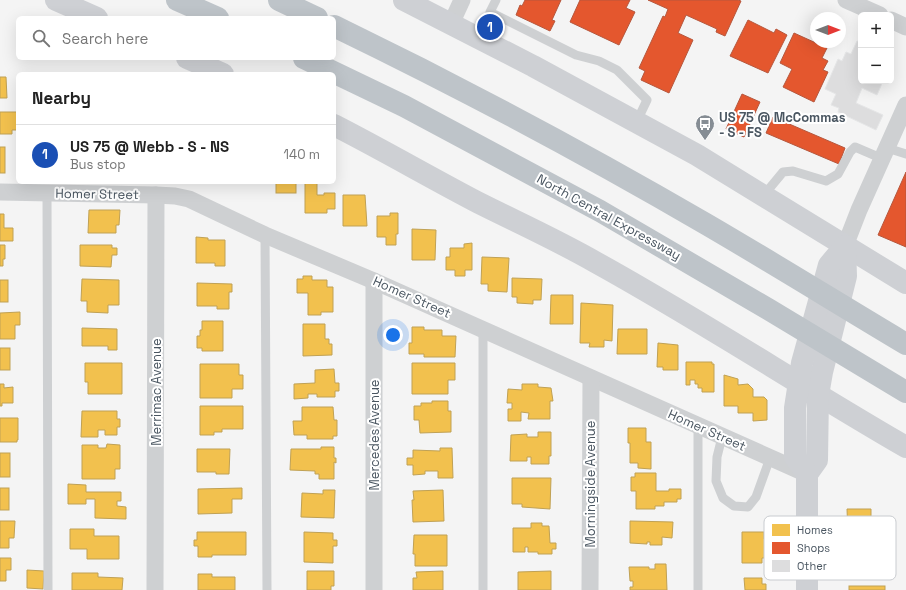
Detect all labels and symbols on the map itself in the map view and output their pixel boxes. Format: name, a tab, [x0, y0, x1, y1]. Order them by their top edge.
pin: 1	[477, 12, 503, 42]
north arrow	[810, 12, 846, 48]
place label: US 75 @ McCommas - S - FS	[719, 109, 846, 141]
bus stop icon: US 75 @ McCommas - S - FS	[694, 113, 716, 141]
street label: North Central Expressway	[534, 170, 684, 264]
street label: Homer Street	[55, 185, 139, 203]
street label: Homer Street	[370, 272, 454, 322]
your location	[383, 325, 403, 345]
street label: Merrimac Avenue	[148, 338, 165, 446]
street label: Mercedes Avenue	[366, 379, 383, 491]
street label: Homer Street	[665, 405, 749, 455]
street label: Morningside Avenue	[582, 421, 599, 547]
legend	[764, 516, 896, 580]
text: Homes	[797, 523, 833, 537]
text: Shops	[797, 541, 830, 555]
text: Other	[797, 559, 827, 573]

